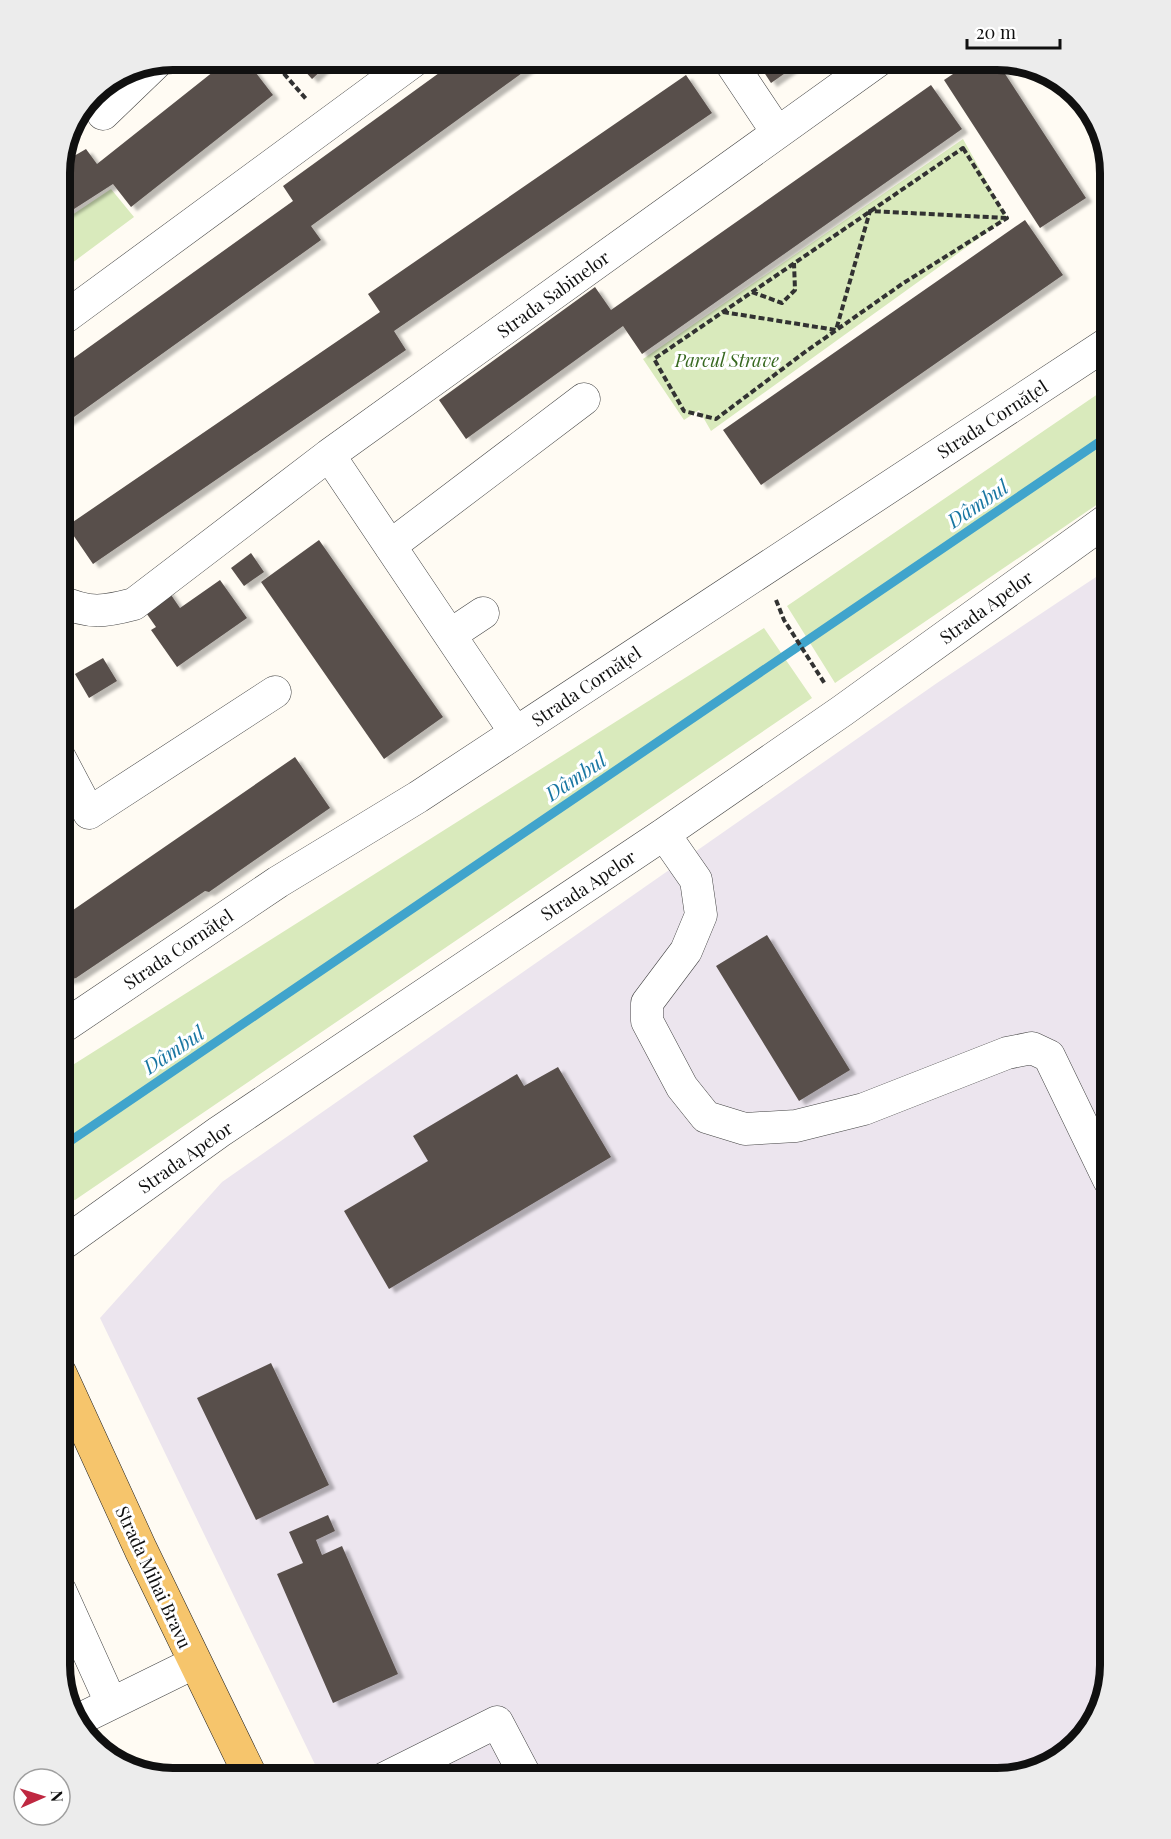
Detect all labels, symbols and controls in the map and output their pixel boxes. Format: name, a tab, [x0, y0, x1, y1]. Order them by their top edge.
scale bar	[967, 12, 1060, 50]
text: 20 m	[976, 20, 1016, 44]
street label: Strada Sabinelor	[492, 245, 614, 343]
park label: Parcul Strave	[674, 348, 779, 372]
street label: Strada Cornățel	[932, 374, 1052, 464]
water label: Dâmbul	[940, 472, 1014, 534]
street label: Strada Apelor	[934, 565, 1038, 649]
street label: Strada Cornățel	[526, 640, 646, 732]
water label: Dâmbul	[538, 745, 612, 807]
street label: Strada Apelor	[536, 844, 640, 926]
street label: Strada Cornățel	[118, 903, 238, 995]
water label: Dâmbul	[136, 1018, 210, 1080]
street label: Strada Apelor	[133, 1116, 237, 1198]
street label: Strada Mihai Bravu	[111, 1502, 198, 1652]
north arrow	[12, 1767, 72, 1827]
text: N	[47, 1790, 68, 1803]

